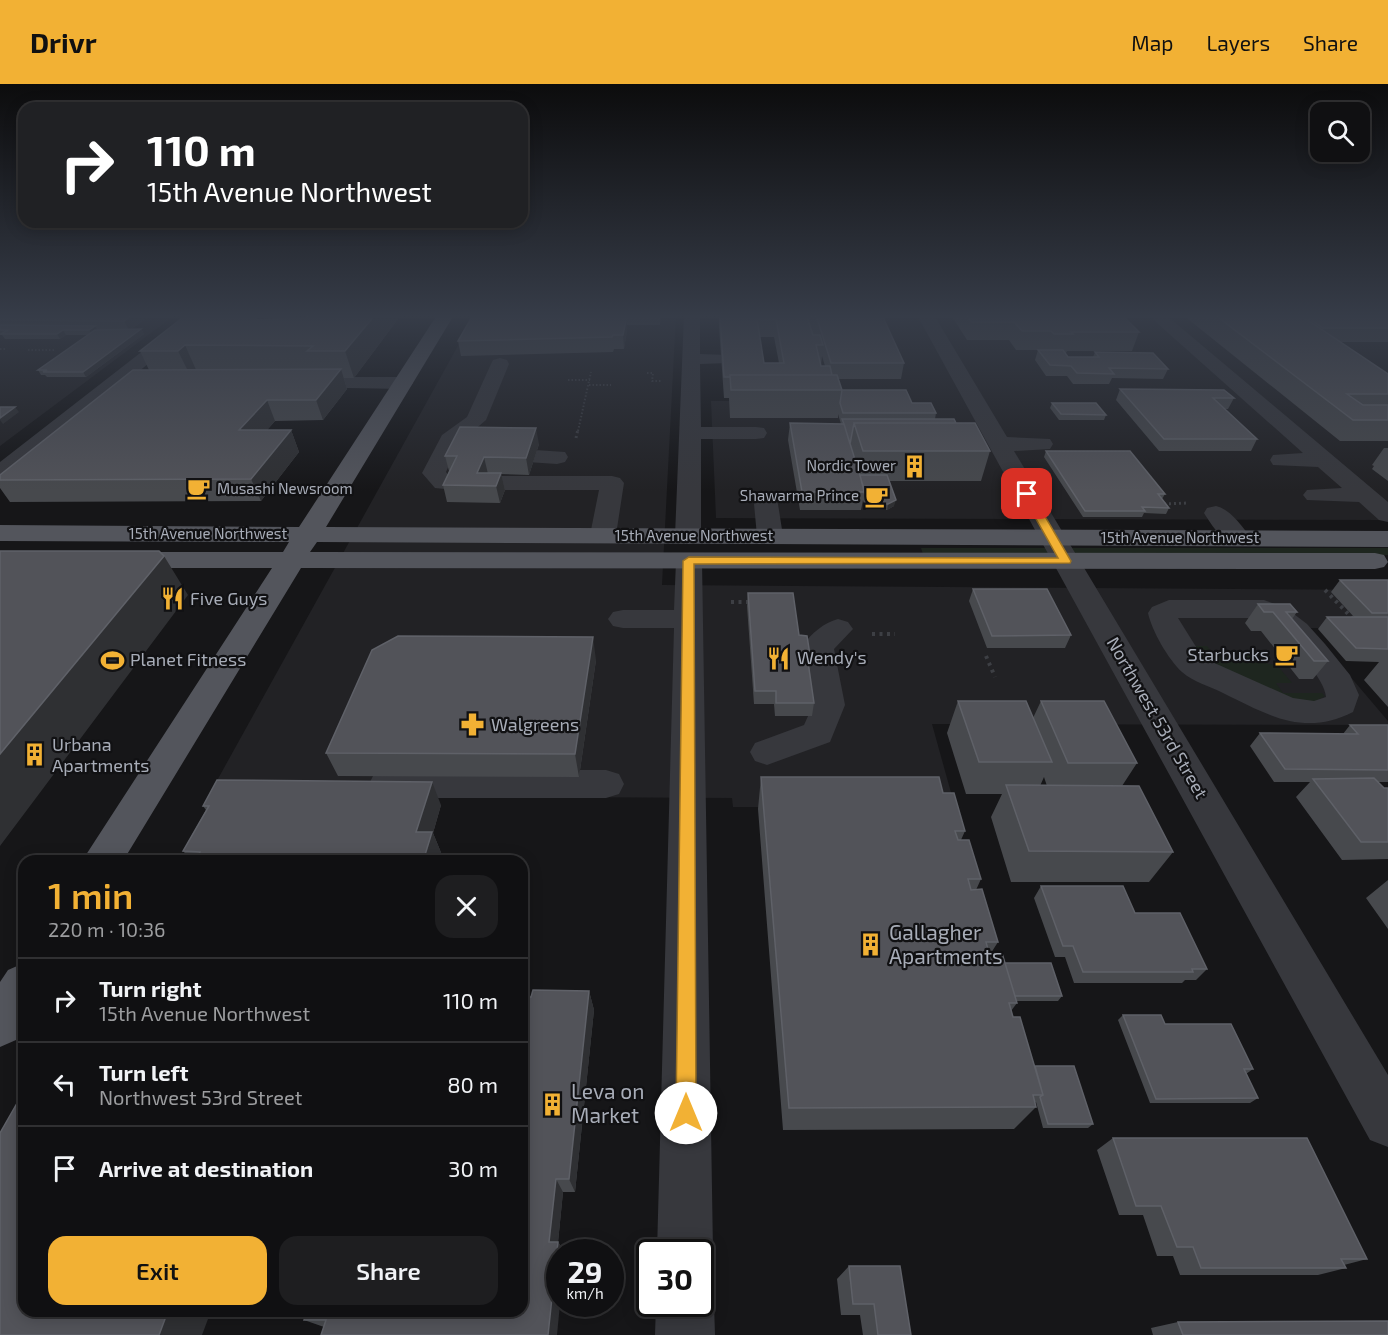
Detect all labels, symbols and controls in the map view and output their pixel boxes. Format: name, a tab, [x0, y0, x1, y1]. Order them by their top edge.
text: Drivr	[30, 25, 97, 59]
text: Map	[1131, 30, 1173, 55]
text: Layers	[1206, 30, 1270, 55]
text: Share	[1303, 30, 1358, 55]
map controls	[1310, 102, 1370, 162]
button: search	[1310, 102, 1370, 162]
text: 110 m	[147, 124, 256, 174]
icon: right	[48, 126, 126, 204]
text: 15th Avenue Northwest	[147, 175, 432, 207]
building icon: Nordic Tower	[901, 453, 927, 479]
place label: Nordic Tower	[806, 456, 896, 474]
pin	[1001, 468, 1052, 519]
cafe icon: Musashi Newsroom	[186, 476, 212, 502]
icon: arrive	[1010, 477, 1043, 510]
place label: Musashi Newsroom	[217, 479, 353, 497]
cafe icon: Shawarma Prince	[864, 483, 890, 509]
place label: Shawarma Prince	[740, 486, 859, 504]
street label: 15th Avenue Northwest	[129, 524, 287, 542]
street label: 15th Avenue Northwest	[615, 526, 773, 544]
street label: 15th Avenue Northwest	[1101, 528, 1259, 546]
restaurant icon: Five Guys	[159, 586, 185, 612]
place label: Five Guys	[190, 587, 268, 609]
street label: Northwest 53rd Street	[1103, 633, 1213, 802]
cafe icon: Starbucks	[1274, 642, 1300, 668]
place label: Starbucks	[1187, 643, 1269, 665]
restaurant icon: Wendy's	[766, 645, 792, 671]
place label: Wendy's	[797, 646, 867, 668]
sports icon: Planet Fitness	[99, 647, 125, 673]
place label: Planet Fitness	[130, 648, 246, 670]
pharmacy icon: Walgreens	[460, 712, 486, 738]
place label: Walgreens	[491, 713, 579, 735]
place label: Urbana Apartments	[52, 733, 150, 776]
building icon: Urbana Apartments	[21, 742, 47, 768]
text: 1 min	[48, 873, 133, 916]
button: close	[435, 875, 498, 938]
text: 220 m · 10:36	[48, 917, 165, 941]
place label: Gallagher Apartments	[889, 919, 1003, 968]
building icon: Gallagher Apartments	[858, 932, 884, 958]
text: Turn right	[99, 975, 201, 1001]
icon: right	[48, 984, 81, 1017]
text: 110 m	[443, 987, 498, 1013]
text: 15th Avenue Northwest	[99, 1001, 310, 1025]
text: Turn left	[99, 1059, 188, 1085]
icon: left	[48, 1068, 81, 1101]
text: 80 m	[447, 1071, 498, 1097]
place label: Leva on Market	[571, 1078, 644, 1127]
position arrow	[654, 1081, 718, 1145]
text: Northwest 53rd Street	[99, 1085, 302, 1109]
building icon: Leva on Market	[540, 1091, 566, 1117]
icon: arrive	[48, 1152, 81, 1185]
text: Arrive at destination	[99, 1155, 313, 1181]
text: 30 m	[448, 1155, 498, 1181]
button: Exit	[48, 1236, 267, 1305]
button: Share	[279, 1236, 498, 1305]
speed limit sign: 30	[636, 1239, 714, 1317]
text: 29	[567, 1253, 603, 1289]
text: km/h	[566, 1284, 604, 1302]

